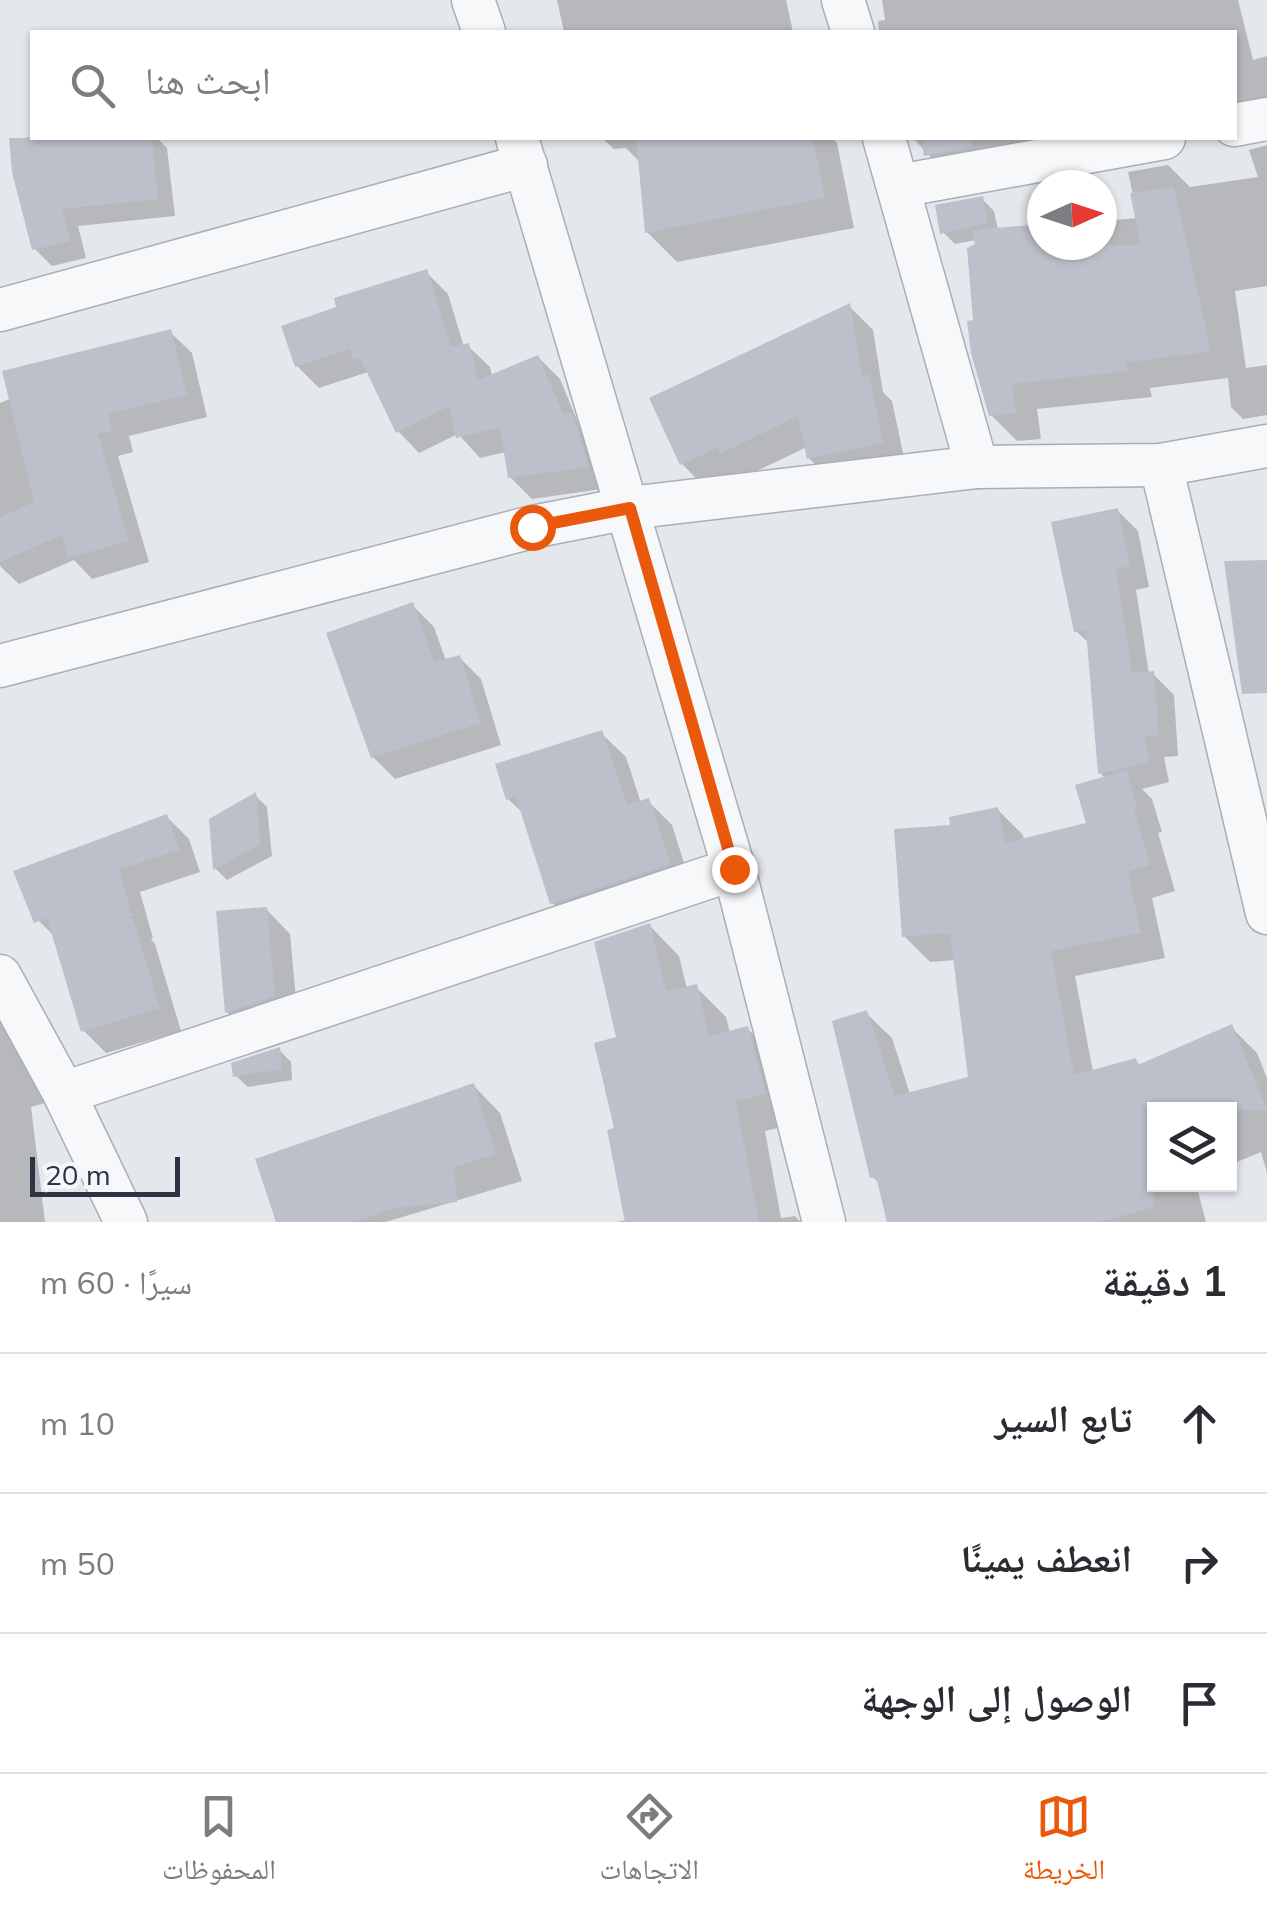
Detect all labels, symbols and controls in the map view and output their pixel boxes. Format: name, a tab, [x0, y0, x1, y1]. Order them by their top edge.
search box	[30, 30, 1237, 140]
text: ابحث هنا	[145, 56, 271, 104]
icon: search	[65, 58, 120, 113]
north arrow	[1027, 170, 1117, 260]
route start	[510, 505, 556, 551]
route end	[712, 847, 758, 893]
map controls	[1147, 1102, 1237, 1192]
button: layers	[1147, 1102, 1237, 1192]
scale bar	[30, 1152, 180, 1196]
text: 20 m	[45, 1157, 111, 1192]
text: 1 دقيقة	[1102, 1254, 1227, 1307]
text: سيرًا · 60 m	[40, 1262, 192, 1302]
text: تابع السير	[995, 1394, 1132, 1442]
icon: ahead	[1172, 1396, 1227, 1451]
text: 10 m	[40, 1403, 115, 1443]
text: انعطف يمينًا	[960, 1534, 1132, 1582]
icon: right	[1172, 1536, 1227, 1591]
text: 50 m	[40, 1543, 115, 1583]
text: الوصول إلى الوجهة	[861, 1674, 1132, 1722]
icon: arrive	[1172, 1676, 1227, 1731]
tab: المحفوظات	[162, 1789, 276, 1897]
tab: الاتجاهات	[600, 1789, 699, 1897]
tab: الخريطة	[1023, 1789, 1105, 1897]

